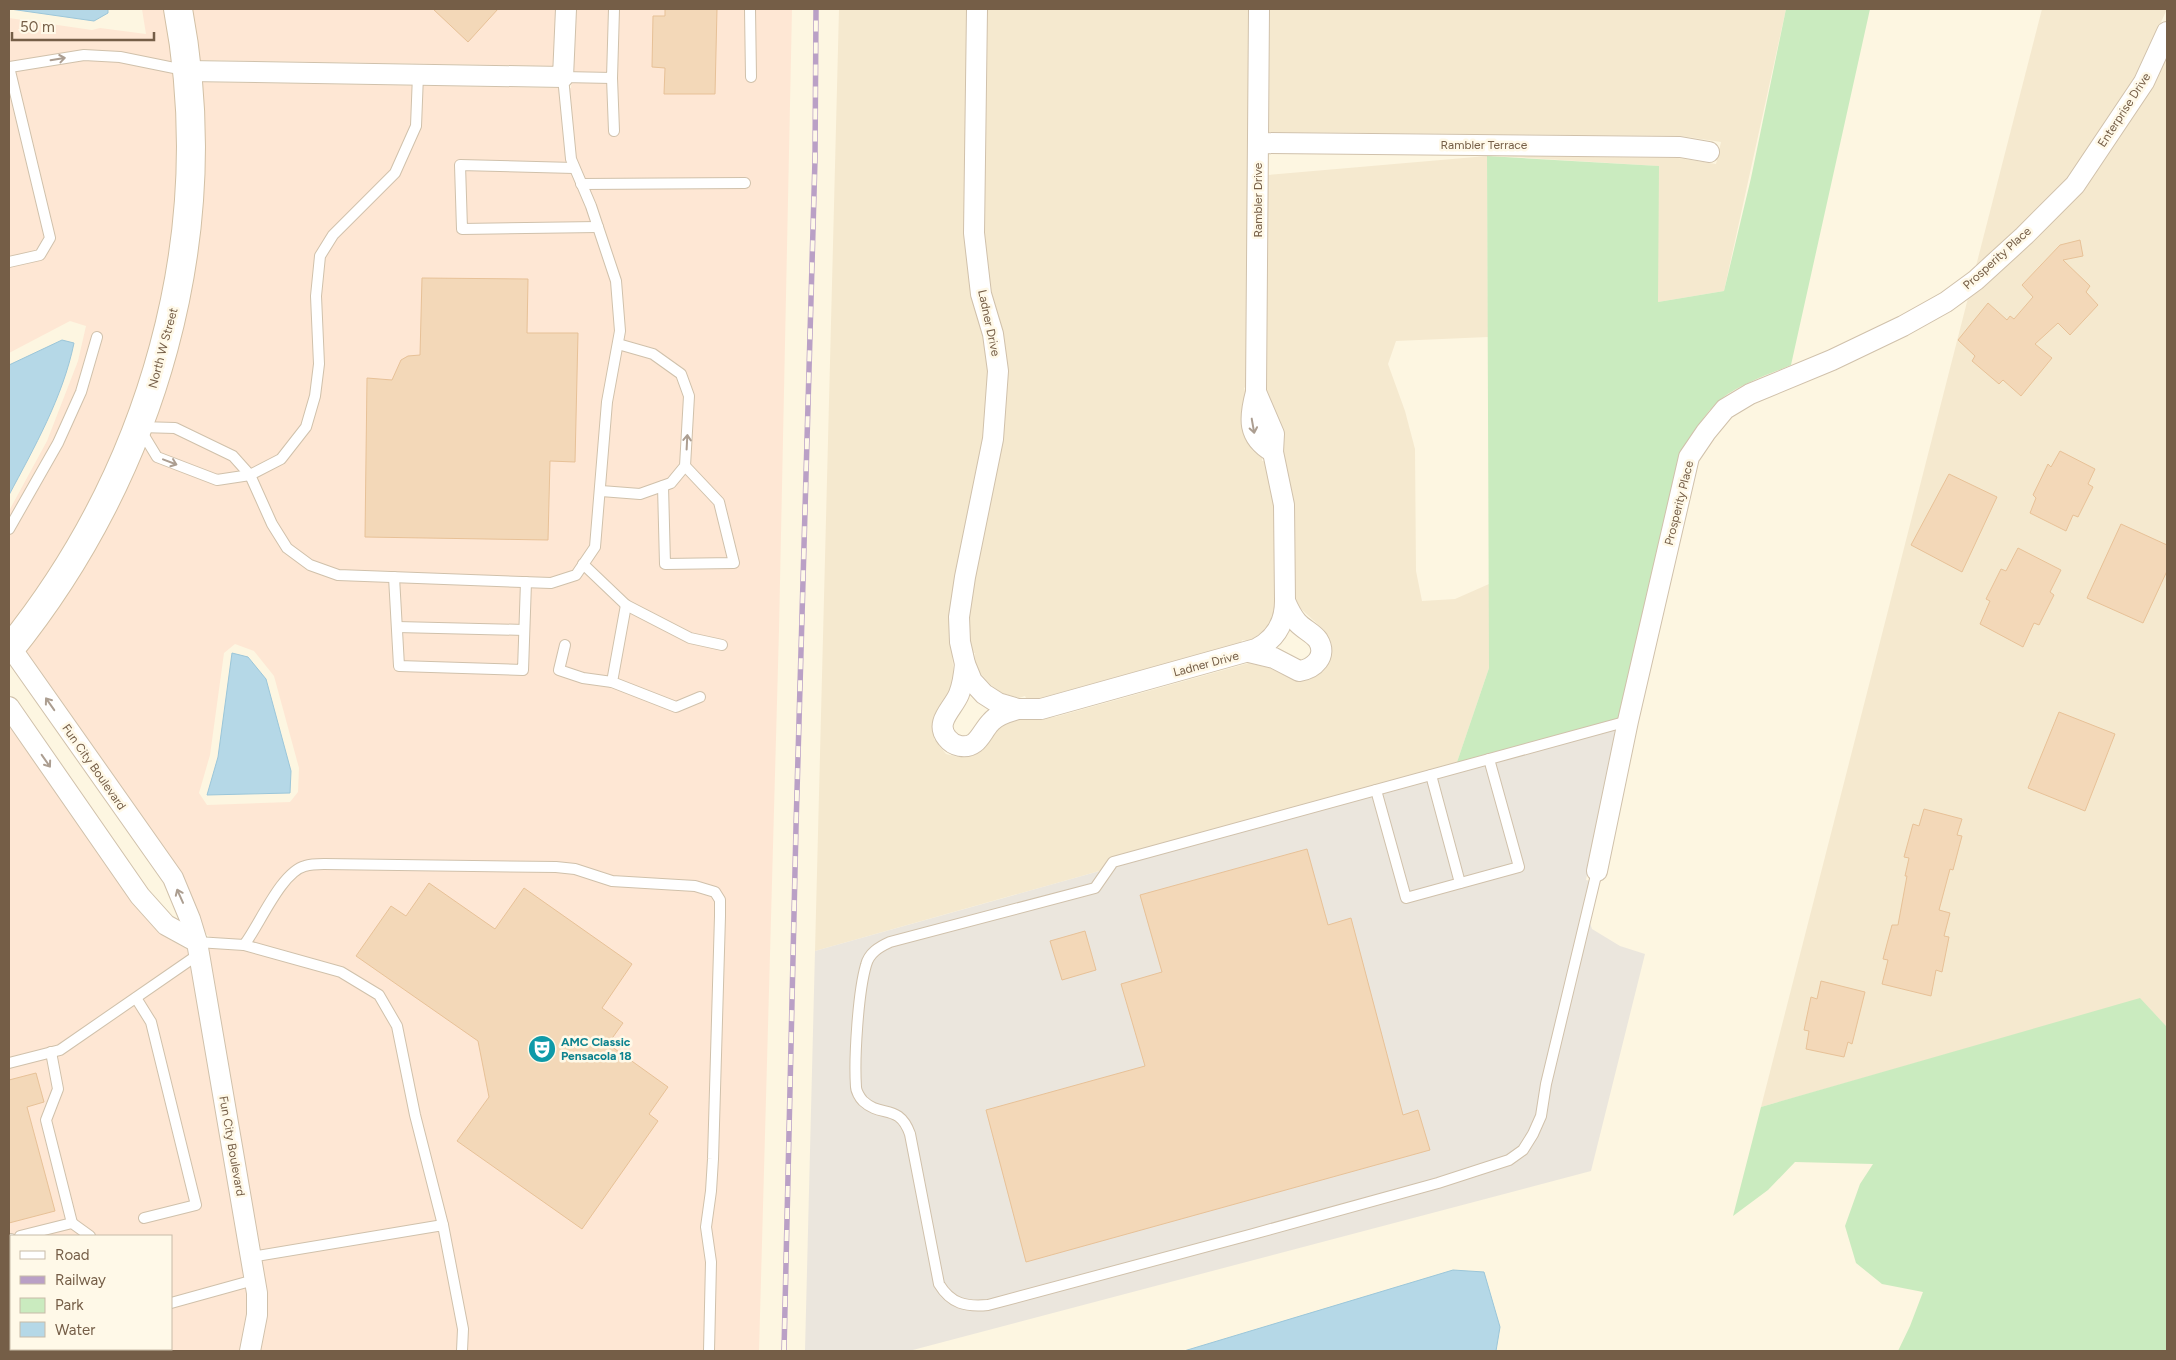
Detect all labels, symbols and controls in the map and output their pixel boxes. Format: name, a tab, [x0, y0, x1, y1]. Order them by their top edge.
scale bar	[12, 10, 155, 42]
text: 50 m	[20, 18, 55, 36]
one-way arrow	[49, 54, 65, 64]
street label: Enterprise Drive	[2095, 70, 2153, 150]
street label: Rambler Terrace	[1441, 138, 1528, 152]
street label: Rambler Drive	[1251, 162, 1265, 237]
street label: Prosperity Place	[1960, 224, 2034, 292]
street label: Ladner Drive	[975, 289, 1003, 358]
street label: North W Street	[146, 306, 181, 390]
one-way arrow	[1249, 417, 1259, 433]
one-way arrow	[682, 434, 691, 450]
one-way arrow	[162, 458, 177, 467]
street label: Prosperity Place	[1662, 459, 1696, 547]
street label: Ladner Drive	[1172, 648, 1241, 679]
one-way arrow	[45, 697, 55, 711]
street label: Fun City Boulevard	[59, 721, 129, 813]
one-way arrow	[41, 754, 51, 768]
one-way arrow	[175, 889, 185, 904]
theatre icon: AMC Classic Pensacola 18	[527, 1034, 557, 1064]
place label: AMC Classic Pensacola 18	[561, 1035, 632, 1063]
street label: Fun City Boulevard	[216, 1095, 248, 1197]
legend	[10, 1235, 172, 1350]
text: Road	[55, 1246, 90, 1264]
text: Railway	[55, 1271, 106, 1289]
text: Park	[55, 1296, 84, 1314]
text: Water	[55, 1321, 95, 1339]

